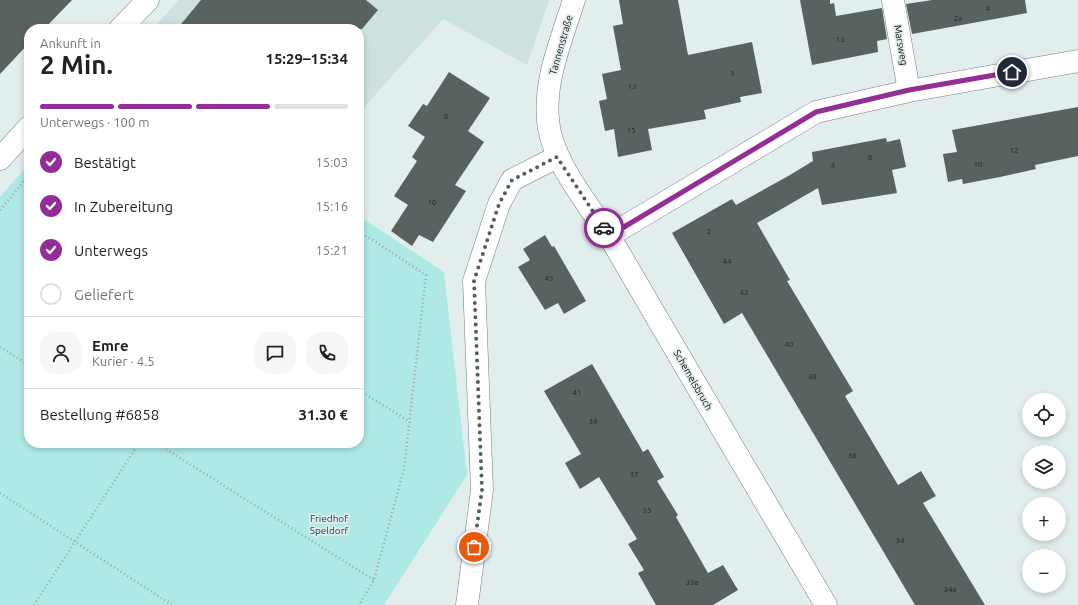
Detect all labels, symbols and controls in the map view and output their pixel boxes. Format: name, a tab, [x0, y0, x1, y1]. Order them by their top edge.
house number: 4	[986, 4, 991, 13]
street label: Tannenstraße	[547, 14, 575, 76]
house number: 2a	[954, 14, 962, 23]
street label: Marsweg	[892, 24, 910, 66]
house number: 13	[835, 35, 845, 44]
text: Ankunft in	[40, 36, 101, 50]
text: 2 Min.	[40, 50, 113, 79]
text: 15:29–15:34	[265, 50, 348, 67]
pin	[995, 55, 1029, 89]
icon: home	[1001, 61, 1023, 83]
house number: 3	[730, 69, 734, 78]
house number: 13	[627, 82, 637, 91]
house number: 8	[444, 112, 449, 121]
text: Unterwegs · 100 m	[40, 115, 149, 129]
house number: 15	[626, 126, 636, 135]
house number: 12	[1009, 146, 1019, 155]
icon: check	[40, 151, 62, 173]
house number: 6	[868, 153, 873, 162]
text: Bestätigt	[74, 154, 136, 171]
text: 15:03	[315, 155, 348, 169]
house number: 10	[973, 160, 983, 169]
house number: 4	[831, 161, 836, 170]
icon: check	[40, 195, 62, 217]
text: In Zubereitung	[74, 198, 173, 215]
house number: 10	[427, 198, 437, 207]
text: 15:16	[315, 199, 348, 213]
courier	[584, 208, 624, 248]
icon: car	[593, 217, 615, 239]
house number: 2	[707, 227, 711, 236]
icon: check	[40, 239, 62, 261]
text: Unterwegs	[74, 242, 148, 259]
text: 15:21	[315, 243, 348, 257]
house number: 44	[722, 257, 732, 266]
house number: 43	[544, 274, 554, 283]
text: Geliefert	[74, 286, 134, 303]
house number: 42	[739, 288, 749, 297]
button: person	[40, 332, 82, 374]
button: chat	[254, 332, 296, 374]
button: phone	[306, 332, 348, 374]
text: Emre	[92, 337, 129, 354]
house number: 40	[784, 340, 794, 349]
street label: Schemelsbruch	[671, 348, 715, 412]
text: Kurier · 4.5	[92, 354, 155, 368]
house number: 38	[807, 372, 817, 381]
house number: 41	[572, 388, 582, 397]
map controls	[1022, 393, 1066, 593]
button: locate	[1022, 393, 1066, 437]
text: Bestellung #6858	[40, 406, 159, 423]
text: 31.30 €	[298, 406, 348, 423]
house number: 39	[588, 417, 598, 426]
button: layers	[1022, 445, 1066, 489]
house number: 36	[847, 451, 857, 460]
house number: 37	[629, 470, 639, 479]
button: +	[1022, 497, 1066, 541]
house number: 35	[642, 506, 652, 515]
park label: Friedhof Speldorf	[310, 513, 348, 536]
pin	[457, 530, 491, 564]
icon: bag	[463, 536, 485, 558]
house number: 34	[895, 536, 905, 545]
button: −	[1022, 549, 1066, 593]
house number: 33a	[685, 578, 699, 587]
house number: 34a	[943, 585, 957, 594]

